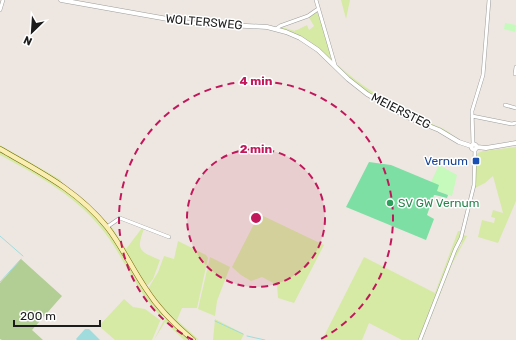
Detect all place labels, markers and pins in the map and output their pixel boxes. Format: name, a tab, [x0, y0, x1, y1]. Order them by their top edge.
place label: Vernum	[424, 154, 468, 168]
marker: Vernum	[471, 156, 481, 166]
place label: SV GW Vernum	[398, 196, 479, 210]
marker: SV GW Vernum	[385, 198, 395, 208]
centre of rings	[249, 211, 263, 225]

